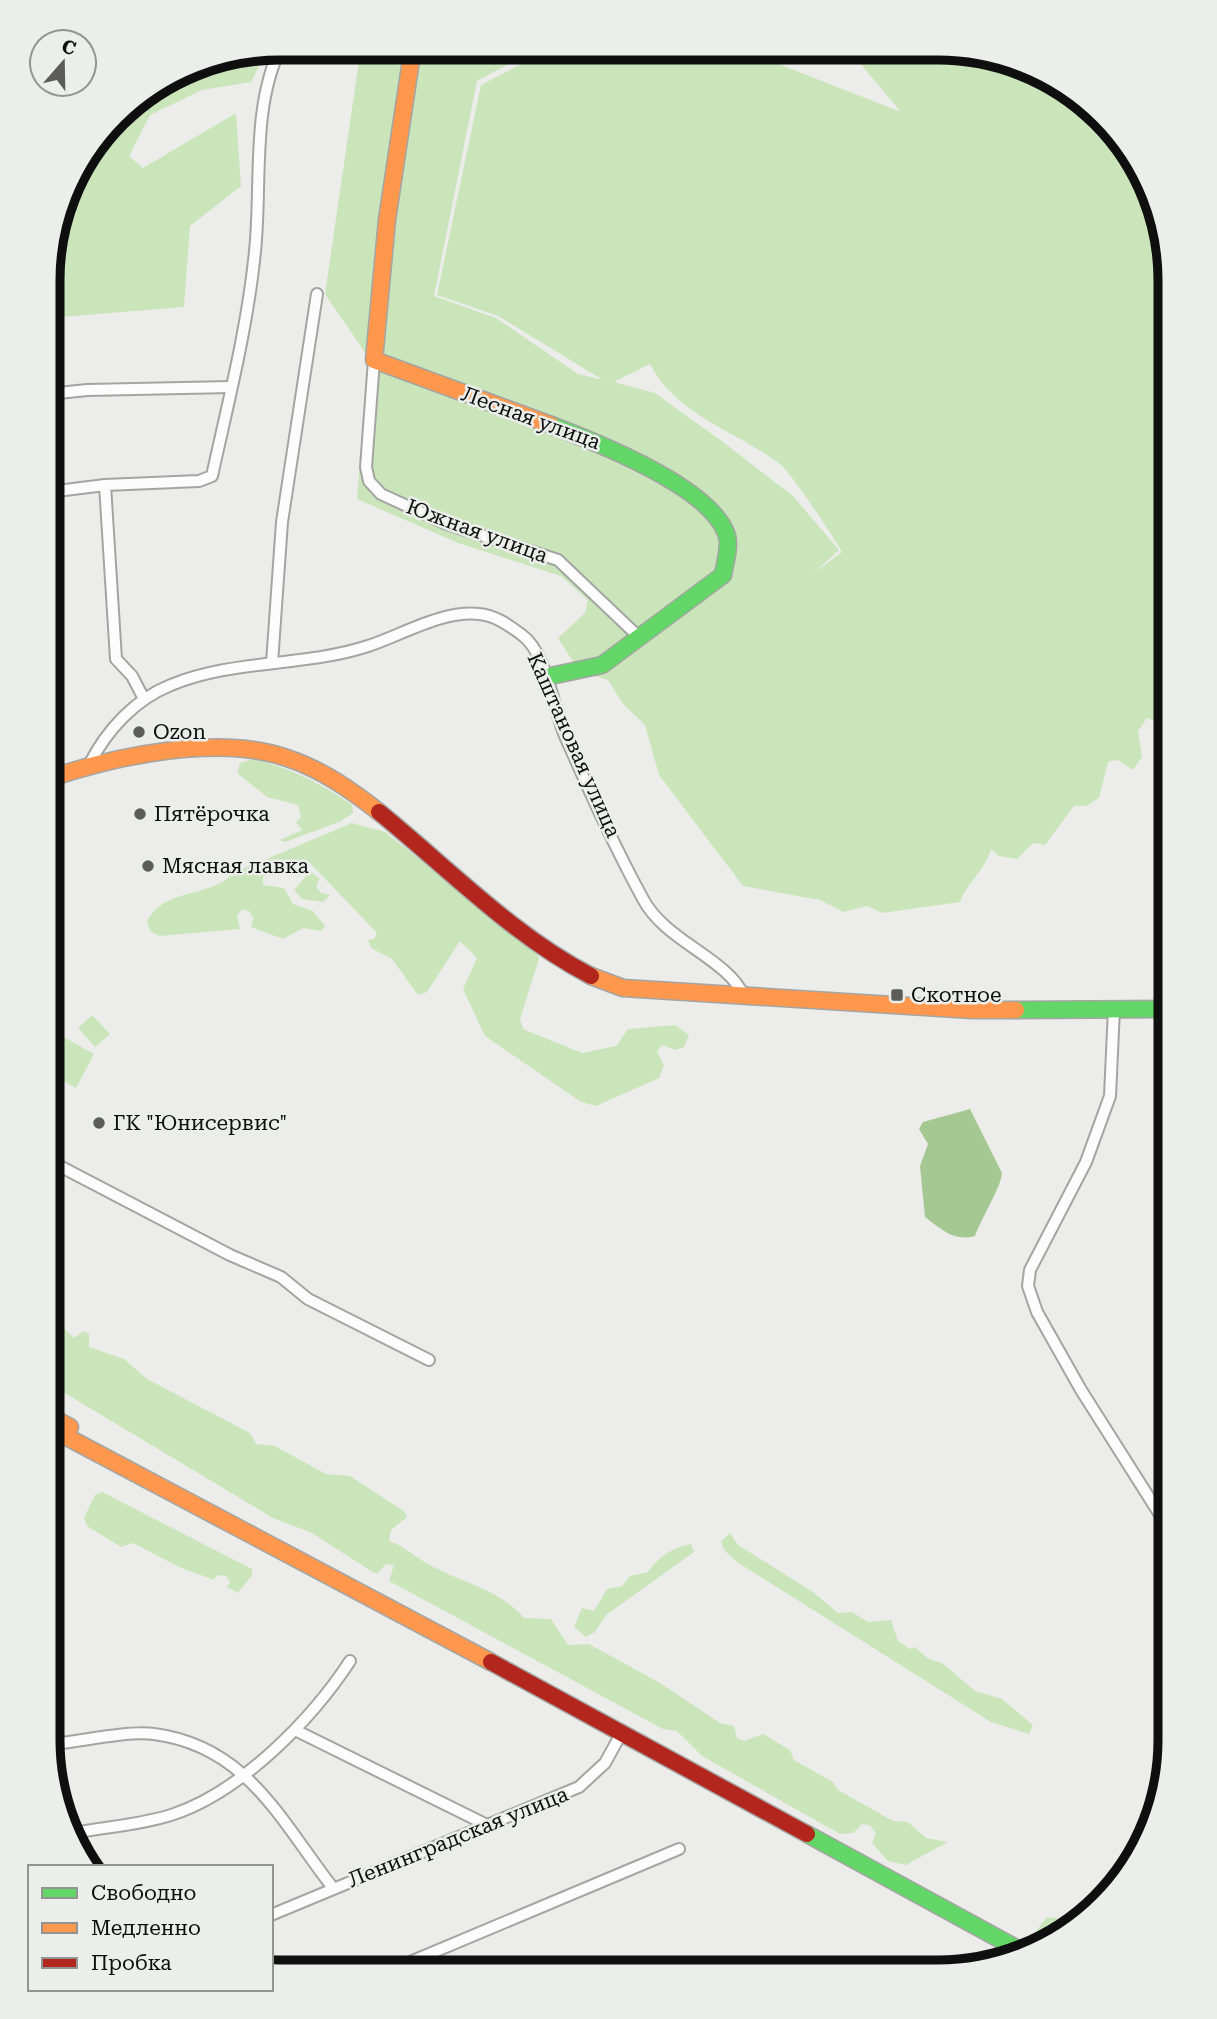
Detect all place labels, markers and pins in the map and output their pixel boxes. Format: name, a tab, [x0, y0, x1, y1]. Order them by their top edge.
place label: Ozon	[153, 720, 206, 744]
marker: Ozon	[131, 724, 147, 740]
place label: Пятёрочка	[154, 802, 270, 826]
marker: Пятёрочка	[132, 806, 148, 822]
place label: Мясная лавка	[162, 854, 310, 878]
marker: Мясная лавка	[140, 858, 156, 874]
place label: Скотное	[911, 983, 1002, 1007]
marker: Скотное	[889, 987, 905, 1003]
place label: ГК "Юнисервис"	[113, 1111, 287, 1135]
marker: ГК "Юнисервис"	[91, 1115, 107, 1131]

